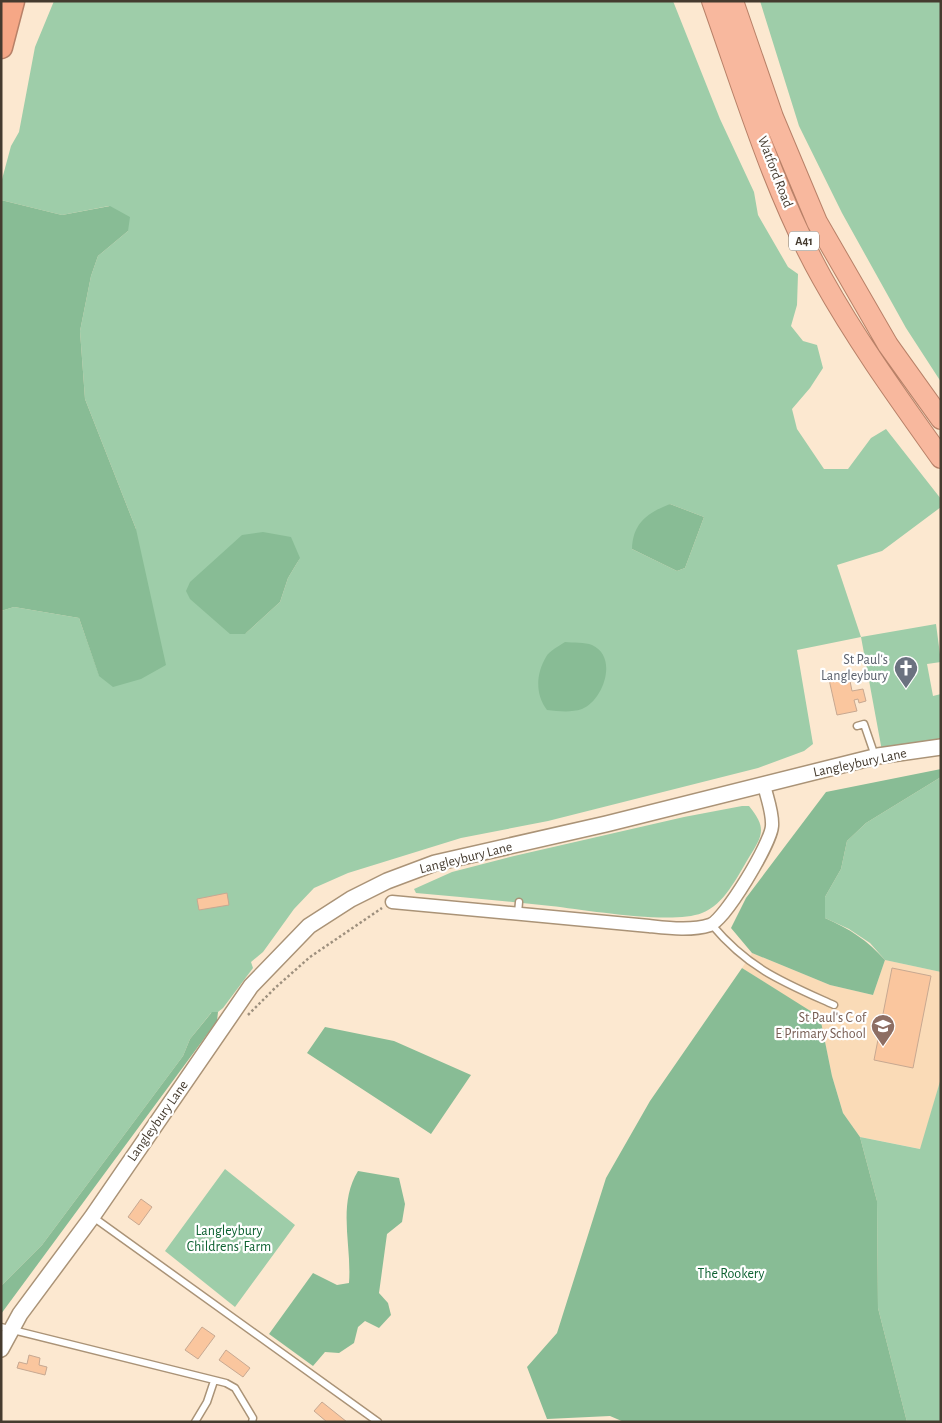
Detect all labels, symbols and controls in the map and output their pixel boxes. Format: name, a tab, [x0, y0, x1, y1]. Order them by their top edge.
street label: Watford Road	[755, 134, 795, 210]
road number: A41	[789, 232, 819, 250]
place label: St Paul's Langleybury	[821, 653, 888, 683]
church icon: St Paul's Langleybury	[893, 655, 919, 689]
street label: Langleybury Lane	[812, 746, 908, 780]
street label: Langleybury Lane	[418, 840, 514, 876]
place label: St Paul's C of E Primary School	[775, 1011, 867, 1041]
school or university icon: St Paul's C of E Primary School	[870, 1013, 896, 1047]
street label: Langleybury Lane	[125, 1078, 191, 1164]
park label: Langleybury Childrens' Farm	[187, 1224, 271, 1254]
park label: The Rookery	[697, 1267, 765, 1281]

